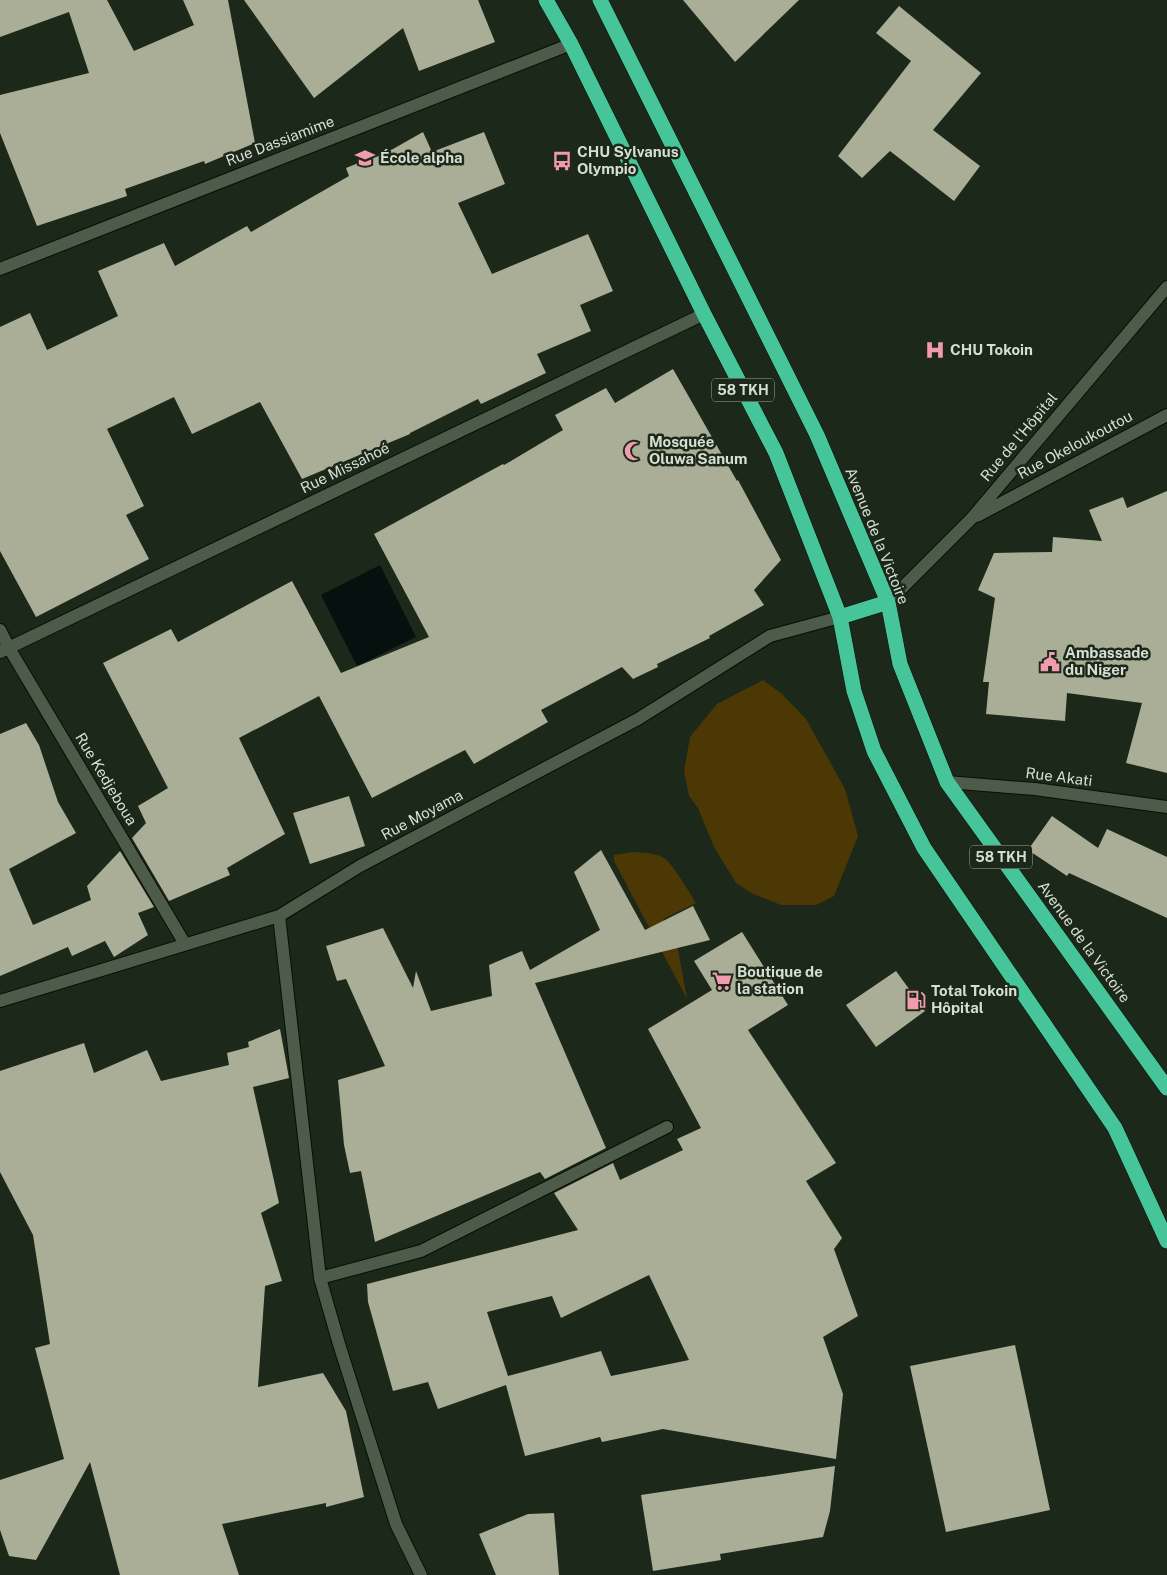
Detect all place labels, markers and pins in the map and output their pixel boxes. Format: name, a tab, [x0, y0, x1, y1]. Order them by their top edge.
place label: CHU Sylvanus Olympio	[577, 143, 679, 177]
school or university icon: École alpha	[354, 147, 376, 169]
place label: École alpha	[380, 149, 463, 166]
bus stop icon: CHU Sylvanus Olympio	[551, 150, 573, 172]
hospital icon: CHU Tokoin	[924, 339, 946, 361]
place label: CHU Tokoin	[950, 341, 1033, 358]
place label: Mosquée Oluwa Sanum	[649, 433, 747, 467]
mosque icon: Mosquée Oluwa Sanum	[623, 440, 645, 462]
place label: Ambassade du Niger	[1065, 644, 1149, 678]
public building icon: Ambassade du Niger	[1039, 651, 1061, 673]
place label: Boutique de la station	[737, 963, 823, 997]
supermarket icon: Boutique de la station	[711, 970, 733, 992]
place label: Total Tokoin Hôpital	[931, 982, 1017, 1016]
fuel station icon: Total Tokoin Hôpital	[905, 989, 927, 1011]

